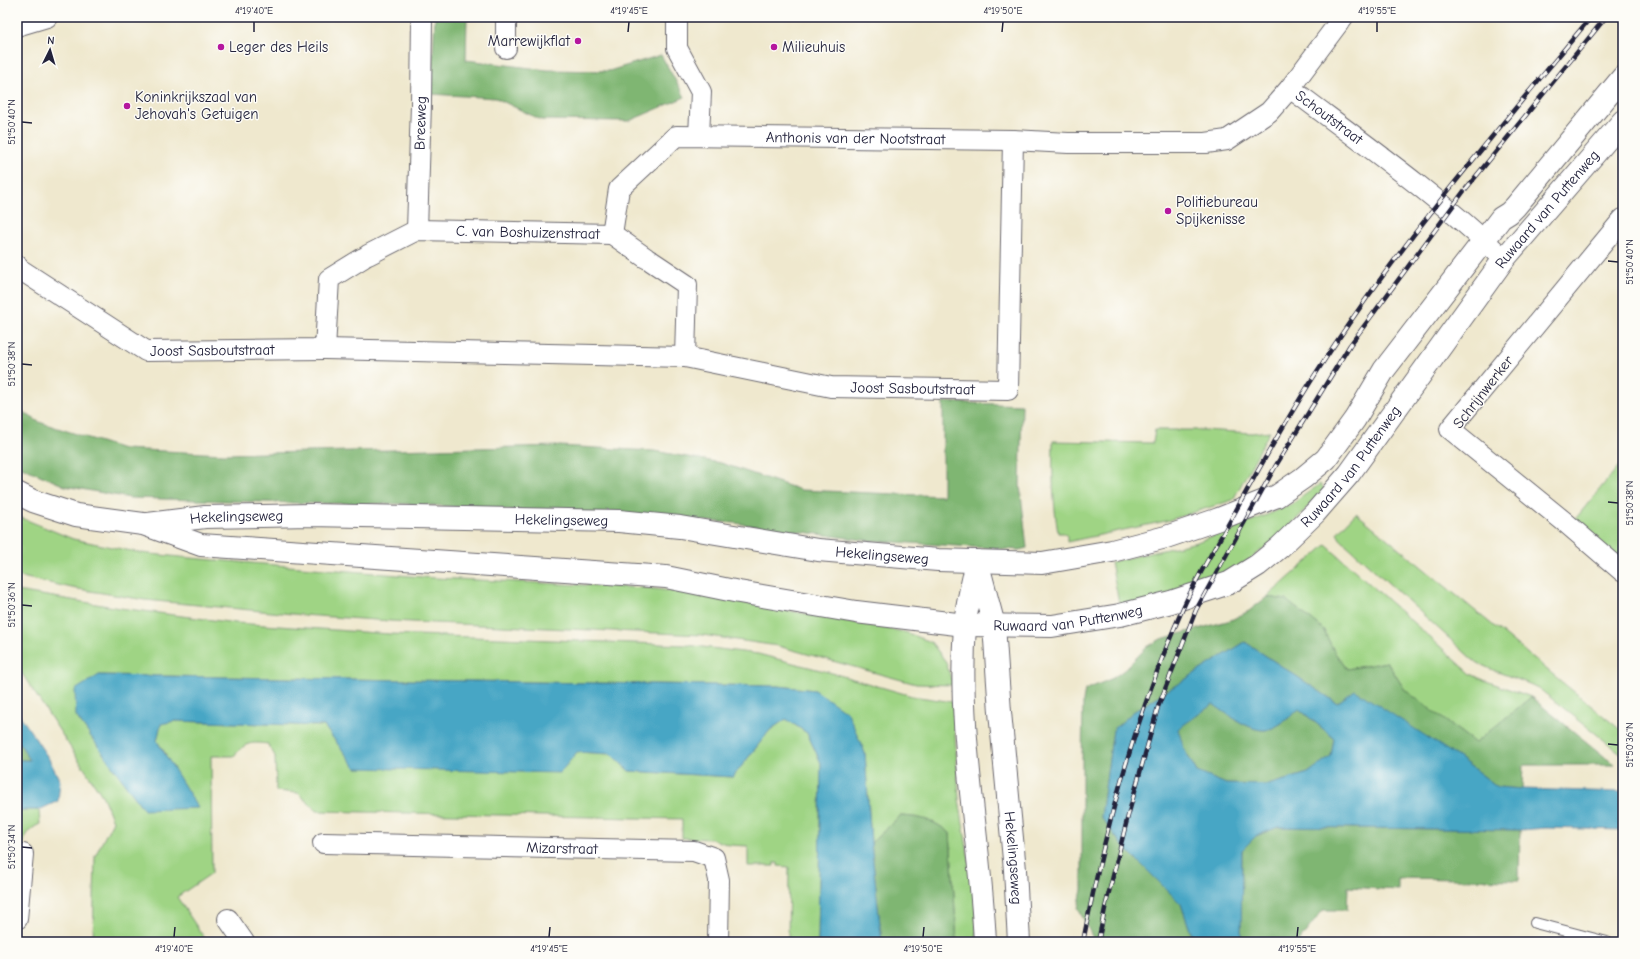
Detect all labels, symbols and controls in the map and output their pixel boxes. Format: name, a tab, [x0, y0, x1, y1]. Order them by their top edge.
text: 4°19'40"E	[235, 5, 273, 17]
text: 4°19'45"E	[610, 5, 648, 17]
text: 4°19'50"E	[984, 5, 1022, 17]
text: 4°19'55"E	[1358, 5, 1396, 17]
north arrow	[30, 30, 70, 70]
place label: Marrewijkflat	[488, 32, 571, 50]
text: N	[47, 34, 55, 47]
marker: Marrewijkflat	[573, 36, 583, 46]
place label: Leger des Heils	[229, 38, 328, 56]
place label: Milieuhuis	[782, 38, 845, 56]
marker: Leger des Heils	[216, 42, 226, 52]
marker: Milieuhuis	[769, 42, 779, 52]
street label: Schoutstraat	[1292, 86, 1367, 149]
place label: Koninkrijkszaal van Jehovah's Getuigen	[135, 88, 259, 123]
street label: Breeweg	[411, 96, 430, 150]
text: 51°50'40"N	[6, 99, 18, 145]
marker: Koninkrijkszaal van Jehovah's Getuigen	[122, 101, 132, 111]
street label: Anthonis van der Nootstraat	[766, 128, 946, 148]
street label: Ruwaard van Puttenweg	[1491, 146, 1603, 272]
place label: Politiebureau Spijkenisse	[1176, 193, 1258, 228]
marker: Politiebureau Spijkenisse	[1163, 206, 1173, 216]
street label: C. van Boshuizenstraat	[456, 222, 601, 243]
text: 51°50'40"N	[1624, 239, 1636, 285]
street label: Joost Sasboutstraat	[150, 341, 275, 360]
text: 51°50'38"N	[6, 342, 18, 386]
street label: Schrijnwerker	[1449, 352, 1517, 432]
street label: Joost Sasboutstraat	[850, 378, 976, 398]
street label: Ruwaard van Puttenweg	[1297, 402, 1404, 531]
text: 51°50'38"N	[1624, 481, 1636, 525]
street label: Hekelingseweg	[189, 507, 284, 528]
street label: Hekelingseweg	[514, 510, 609, 530]
street label: Hekelingseweg	[835, 542, 930, 568]
text: 51°50'36"N	[6, 582, 18, 628]
street label: Ruwaard van Puttenweg	[993, 601, 1144, 635]
text: 51°50'36"N	[1624, 722, 1636, 768]
street label: Hekelingseweg	[1000, 810, 1026, 905]
text: 51°50'34"N	[6, 825, 18, 869]
street label: Mizarstraat	[526, 838, 599, 858]
text: 4°19'40"E	[155, 943, 193, 955]
text: 4°19'45"E	[530, 943, 568, 955]
text: 4°19'50"E	[904, 943, 942, 955]
text: 4°19'55"E	[1278, 943, 1316, 955]

